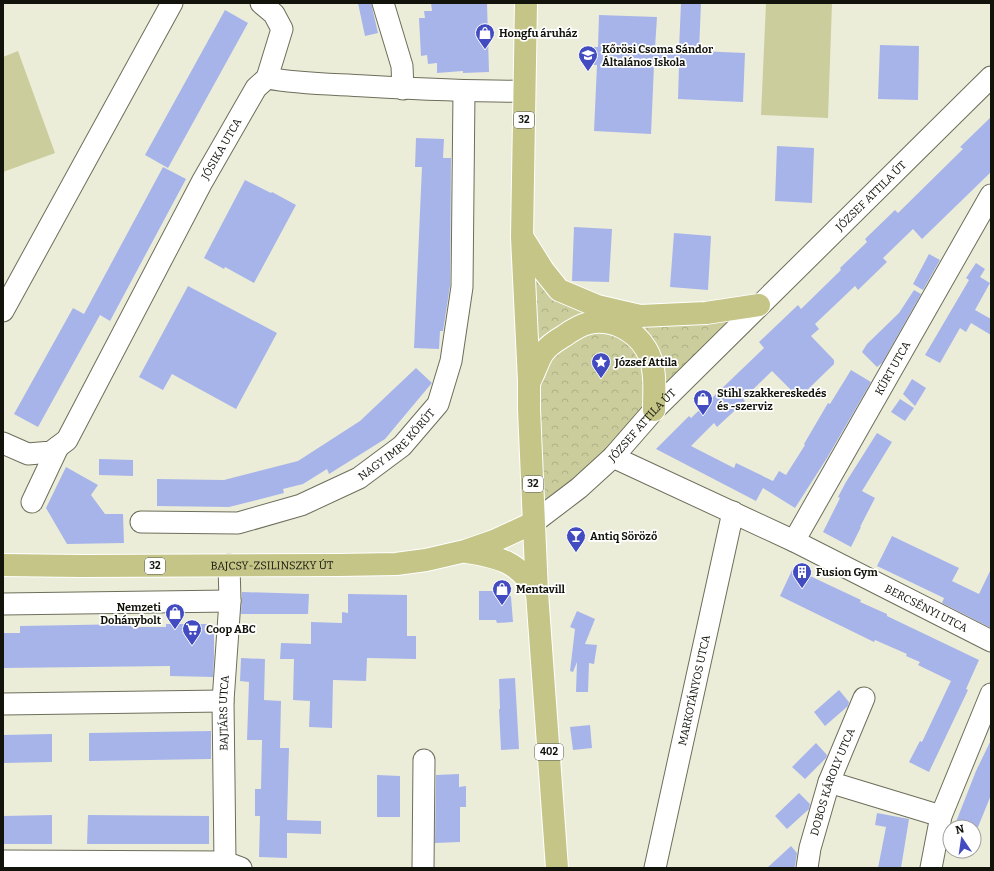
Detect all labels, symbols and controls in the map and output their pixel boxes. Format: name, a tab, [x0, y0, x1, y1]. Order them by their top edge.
shop icon: Hongfu áruház	[474, 22, 496, 50]
place label: Hongfu áruház	[499, 27, 578, 40]
place label: Kőrösi Csoma Sándor Általános Iskola	[602, 43, 714, 69]
school or university icon: Kőrösi Csoma Sándor Általános Iskola	[577, 44, 599, 72]
road number: 32	[514, 112, 534, 128]
street label: JÓSIKA UTCA	[198, 116, 244, 183]
street label: JÓZSEF ATTILA ÚT	[832, 158, 909, 234]
street label: KÜRT UTCA	[872, 339, 913, 397]
place icon: József Attila	[590, 351, 612, 379]
place label: József Attila	[614, 356, 678, 369]
street label: JÓZSEF ATTILA ÚT	[605, 386, 679, 465]
place label: Stihl szakkereskedés és -szerviz	[717, 387, 827, 413]
shop icon: Stihl szakkereskedés és -szerviz	[692, 388, 714, 416]
street label: NAGY IMRE KÖRÚT	[356, 406, 438, 483]
road number: 32	[523, 476, 543, 492]
bar icon: Antiq Söröző	[565, 525, 587, 553]
place label: Antiq Söröző	[590, 530, 657, 543]
road number: 32	[145, 558, 165, 574]
street label: BAJCSY-ZSILINSZKY ÚT	[211, 558, 334, 572]
building icon: Fusion Gym	[791, 561, 813, 589]
place label: Fusion Gym	[816, 566, 878, 579]
shop icon: Mentavill	[491, 578, 513, 606]
street label: BERCSÉNYI UTCA	[883, 582, 970, 635]
place label: Mentavill	[516, 583, 566, 596]
place label: Nemzeti Dohánybolt	[100, 601, 162, 627]
shop icon: Nemzeti Dohánybolt	[164, 602, 186, 630]
supermarket icon: Coop ABC	[181, 618, 203, 646]
place label: Coop ABC	[206, 623, 256, 636]
street label: MARKOTÁNYOS UTCA	[675, 633, 712, 747]
street label: BAJTÁRS UTCA	[216, 675, 231, 751]
street label: DOBOS KÁROLY UTCA	[807, 726, 857, 837]
road number: 402	[535, 744, 563, 760]
north arrow	[942, 819, 982, 859]
text: N	[954, 822, 966, 837]

